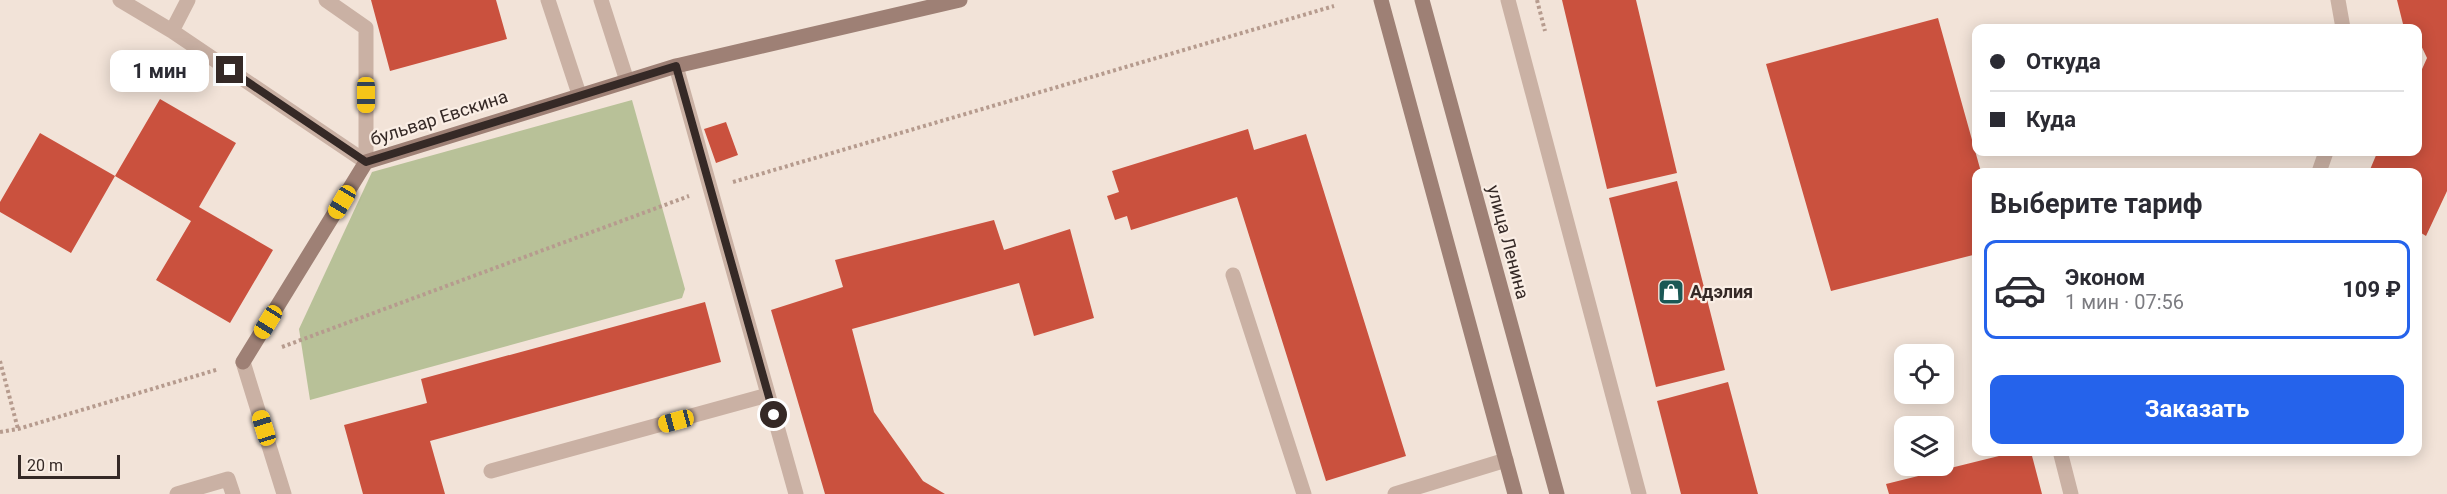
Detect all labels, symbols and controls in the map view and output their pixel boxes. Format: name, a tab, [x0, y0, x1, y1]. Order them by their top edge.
callout: 1 мин	[110, 49, 209, 91]
text: Откуда	[2026, 49, 2101, 74]
route end	[216, 56, 243, 83]
text: 1 мин	[132, 59, 187, 83]
car	[357, 77, 375, 113]
street label: бульвар Евскина	[368, 85, 510, 150]
text: Куда	[2026, 107, 2076, 132]
car	[325, 182, 359, 222]
street label: улица Ленина	[1483, 183, 1534, 301]
text: Выберите тариф	[1990, 188, 2202, 220]
icon: car	[1993, 263, 2047, 317]
text: Эконом	[2065, 265, 2145, 290]
shop icon: Адэлия	[1656, 277, 1686, 307]
text: 109 ₽	[2342, 277, 2401, 302]
place label: Адэлия	[1690, 281, 1753, 302]
text: 1 мин · 07:56	[2065, 290, 2184, 314]
car	[251, 302, 285, 342]
map controls	[1894, 344, 1954, 476]
button: locate	[1894, 344, 1954, 404]
button: Заказать	[1990, 375, 2404, 444]
route start	[760, 401, 787, 428]
car	[250, 408, 278, 448]
car	[656, 408, 696, 434]
button: layers	[1894, 416, 1954, 476]
scale bar	[18, 452, 120, 480]
text: 20 m	[27, 456, 63, 475]

